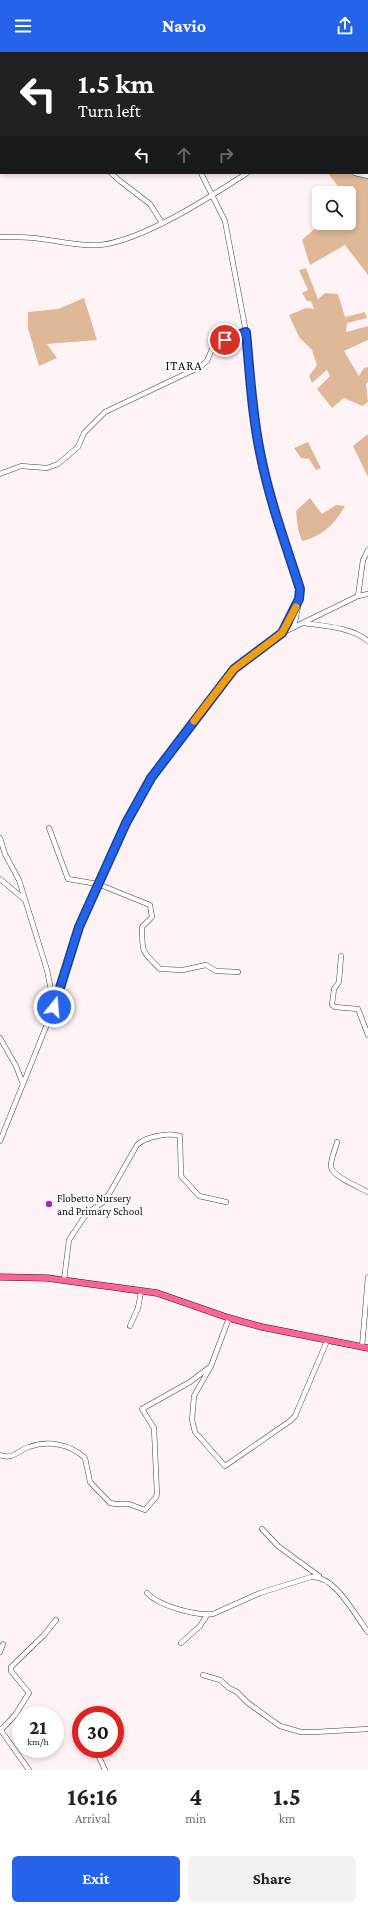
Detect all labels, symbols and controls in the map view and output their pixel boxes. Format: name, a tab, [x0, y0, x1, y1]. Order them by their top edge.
icon: menu	[12, 15, 34, 37]
icon: share	[334, 15, 356, 37]
text: Navio	[162, 16, 206, 36]
icon: left	[12, 68, 64, 120]
text: 1.5 km	[78, 68, 154, 99]
text: Turn left	[78, 101, 141, 121]
icon: left	[131, 144, 153, 166]
icon: ahead	[173, 144, 195, 166]
icon: right	[215, 144, 237, 166]
map controls	[312, 186, 356, 230]
button: search	[312, 186, 356, 230]
pin	[208, 323, 242, 357]
icon: arrive	[214, 329, 236, 351]
district label: ITARA	[165, 358, 203, 373]
position arrow	[33, 986, 75, 1028]
place label: Flobetto Nursery and Primary School	[57, 1192, 143, 1218]
marker: Flobetto Nursery and Primary School	[44, 1199, 54, 1209]
speed limit sign: 30	[72, 1706, 124, 1758]
text: 21	[29, 1716, 47, 1738]
text: km/h	[27, 1736, 49, 1747]
text: 16:16	[67, 1783, 118, 1810]
text: 4	[189, 1783, 202, 1810]
text: 1.5	[273, 1783, 301, 1810]
text: Arrival	[75, 1811, 110, 1826]
text: min	[185, 1811, 206, 1826]
text: km	[279, 1811, 295, 1826]
button: Exit	[12, 1856, 180, 1902]
button: Share	[188, 1856, 356, 1902]

